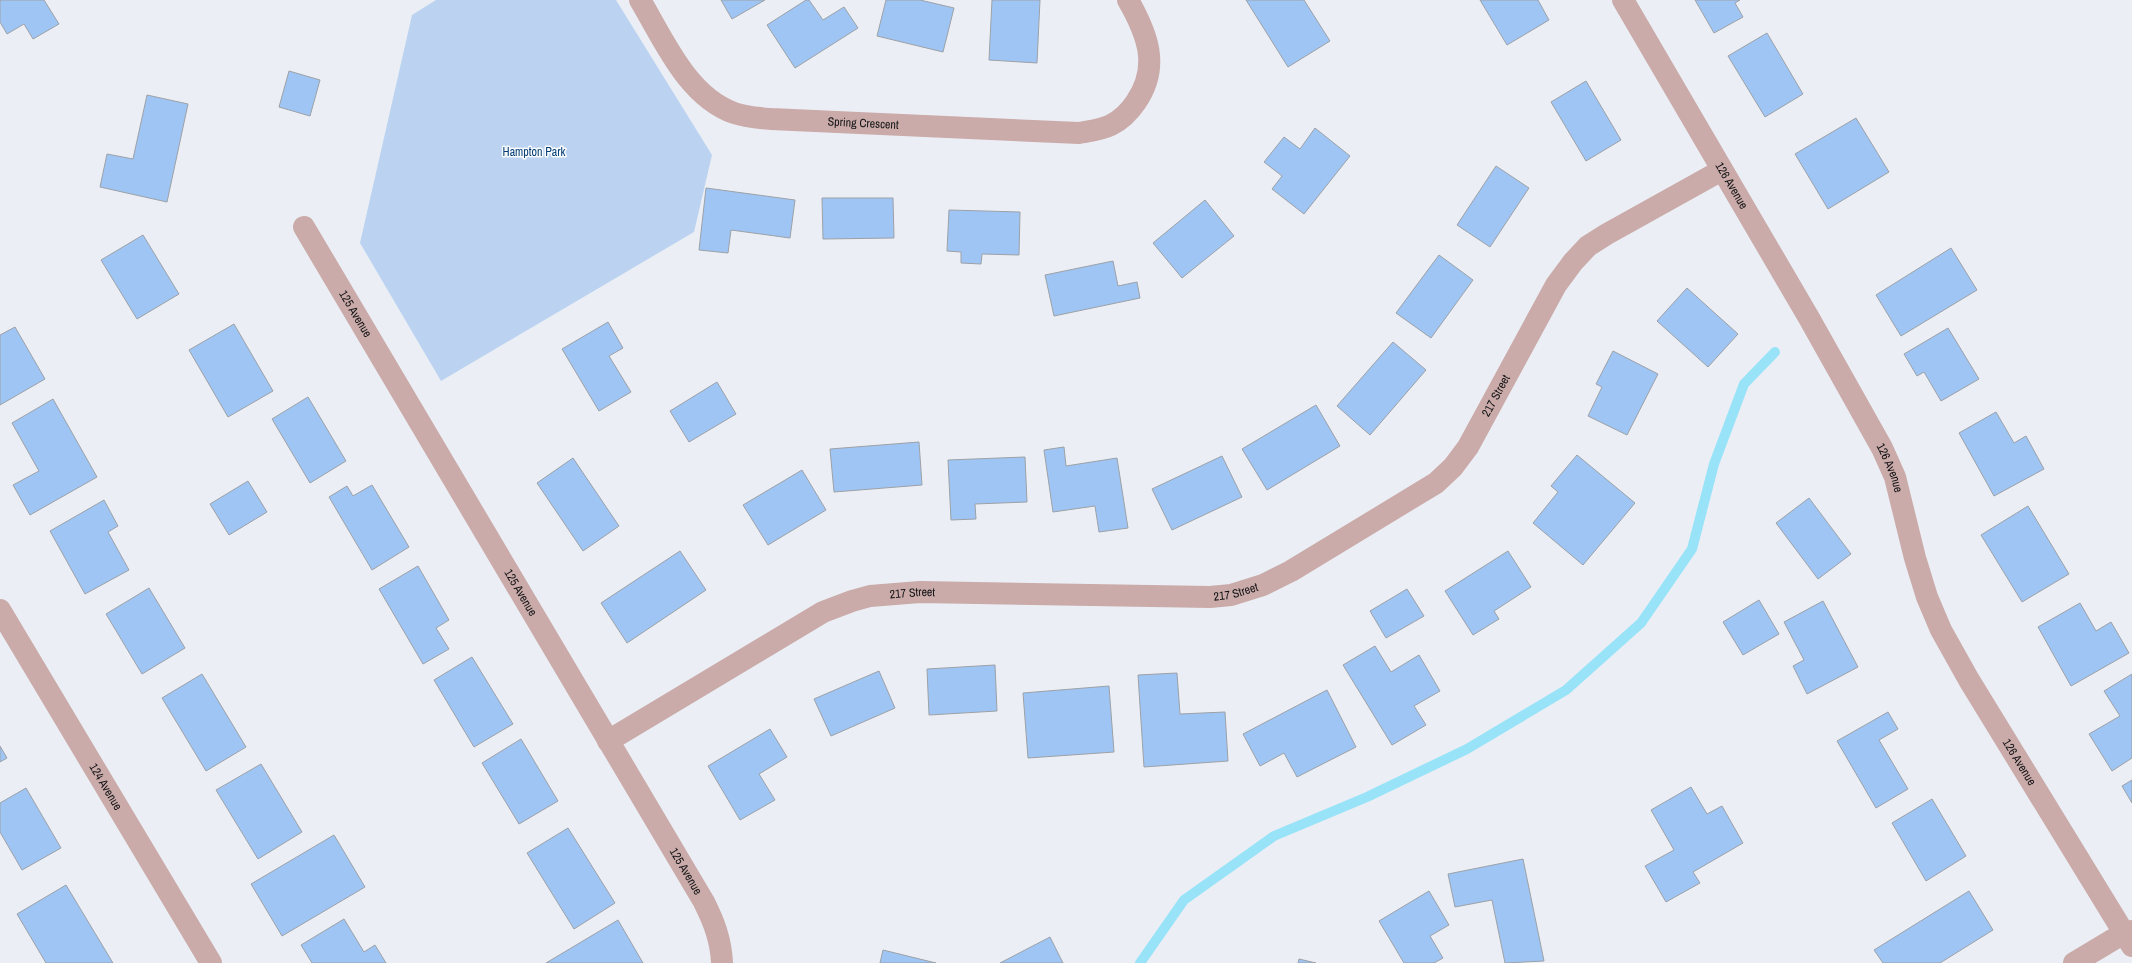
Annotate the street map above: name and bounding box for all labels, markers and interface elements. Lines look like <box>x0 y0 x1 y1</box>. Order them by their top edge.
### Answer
street label: Spring Crescent <box>827 114 899 133</box>
park label: Hampton Park <box>503 144 566 160</box>
street label: 126 Avenue <box>1712 159 1752 212</box>
street label: 125 Avenue <box>335 287 376 340</box>
street label: 217 Street <box>1478 372 1514 419</box>
street label: 126 Avenue <box>1873 440 1907 494</box>
street label: 125 Avenue <box>501 566 541 619</box>
street label: 217 Street <box>1213 579 1260 605</box>
street label: 217 Street <box>889 584 936 602</box>
street label: 126 Avenue <box>1999 736 2040 788</box>
street label: 124 Avenue <box>86 760 126 813</box>
street label: 125 Avenue <box>666 845 706 898</box>

